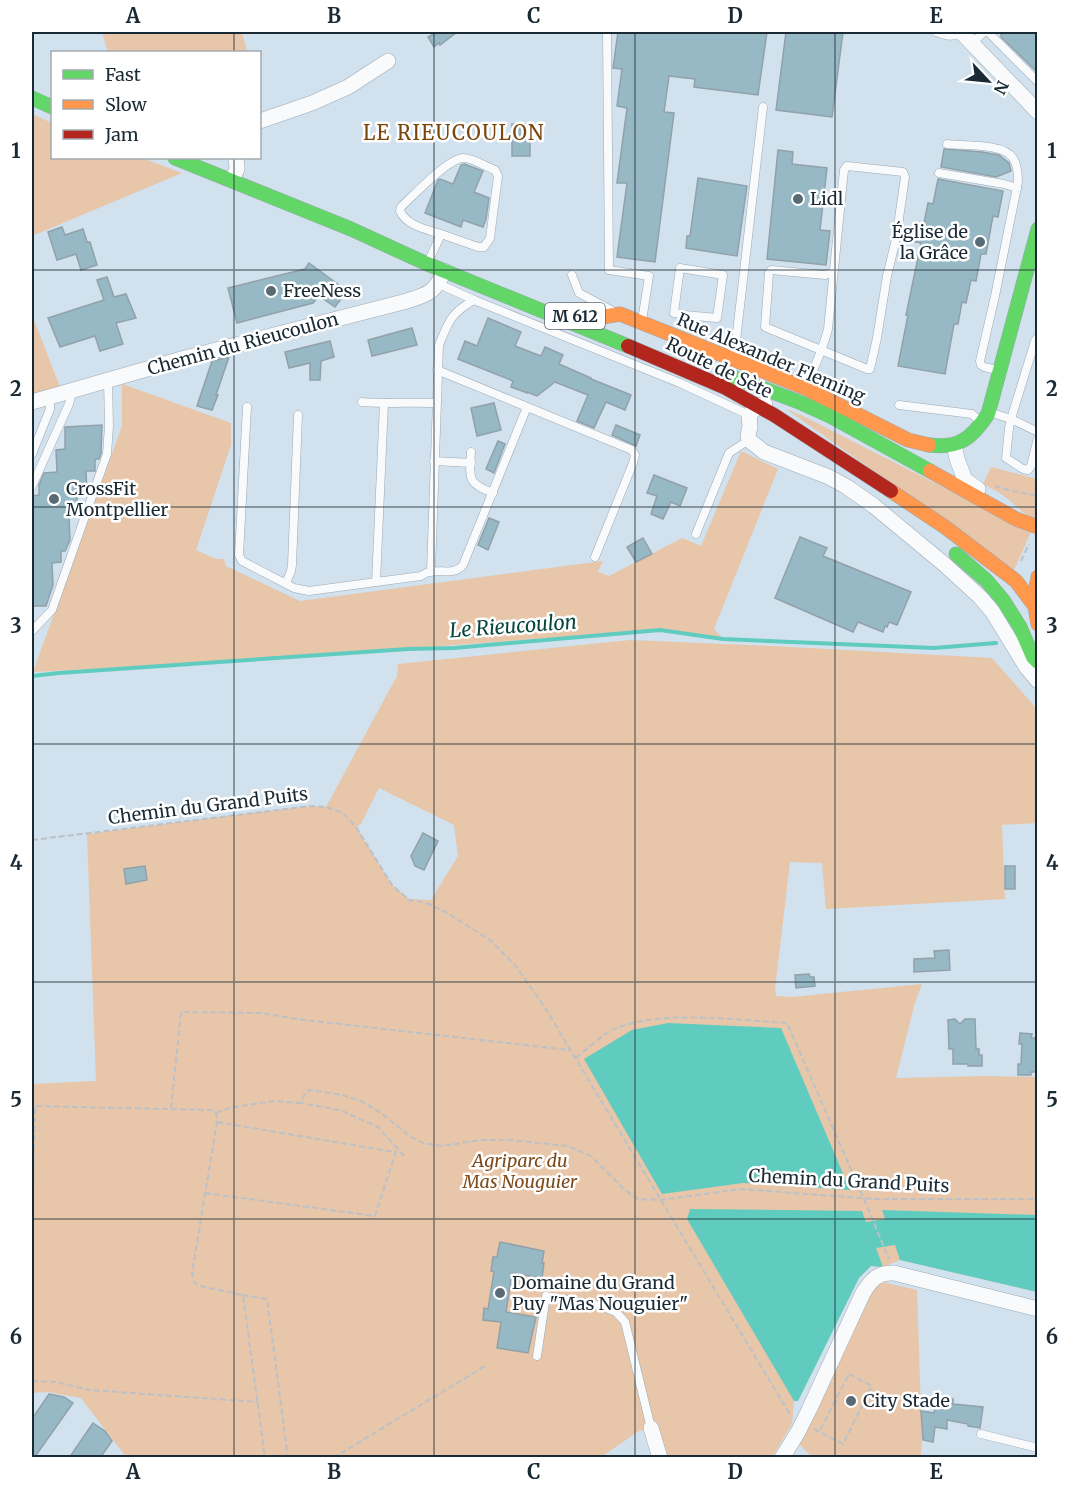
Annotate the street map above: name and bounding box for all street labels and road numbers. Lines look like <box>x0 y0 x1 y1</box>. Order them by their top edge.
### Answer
road number: M 612 <box>545 303 605 329</box>
street label: Chemin du Rieucoulon <box>145 307 341 380</box>
street label: Rue Alexander Fleming <box>674 307 869 408</box>
street label: Route de Sète <box>662 332 776 403</box>
street label: Chemin du Grand Puits <box>107 782 309 829</box>
street label: Chemin du Grand Puits <box>748 1164 950 1197</box>

